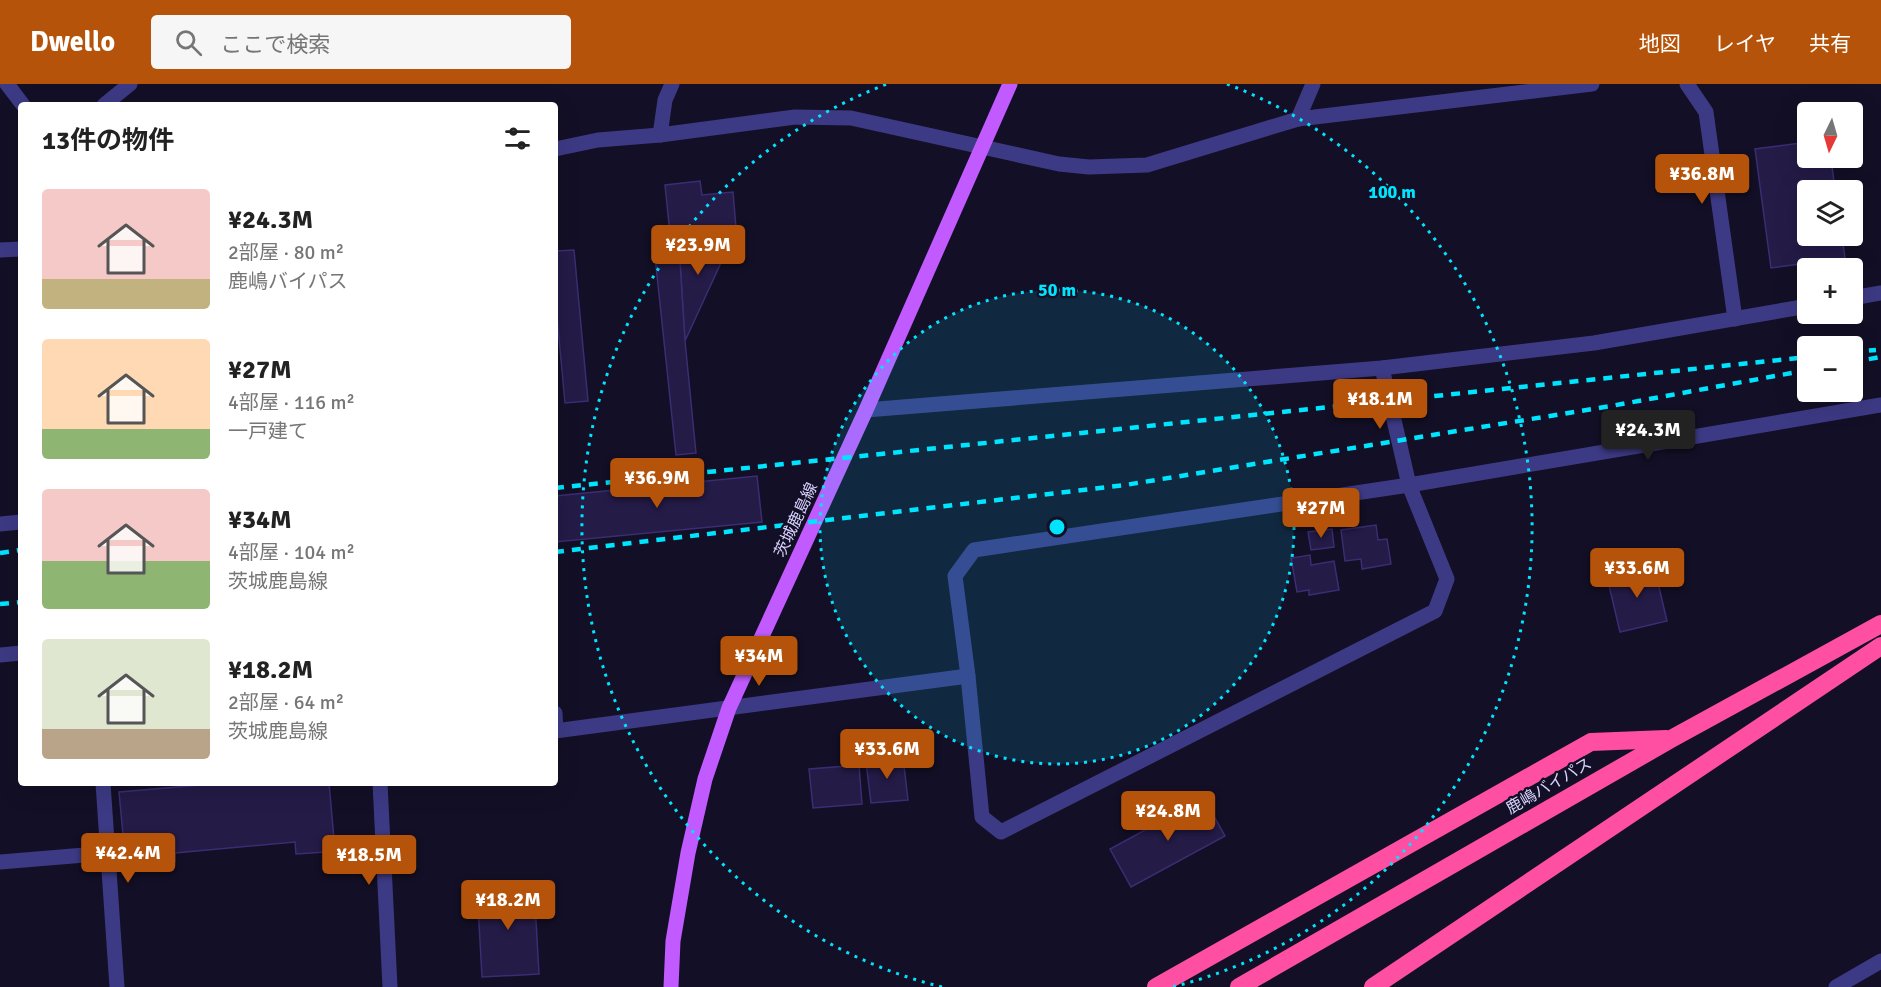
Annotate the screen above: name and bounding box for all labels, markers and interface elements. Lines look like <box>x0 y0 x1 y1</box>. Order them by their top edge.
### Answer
search box <box>151 15 571 69</box>
text: Dwello <box>30 25 115 59</box>
icon: search <box>172 26 205 59</box>
text: ここで検索 <box>220 31 330 58</box>
text: 地図 <box>1639 31 1681 57</box>
text: レイヤ <box>1714 31 1776 57</box>
text: 共有 <box>1809 31 1851 57</box>
north arrow <box>1797 102 1863 168</box>
map controls <box>1797 102 1863 402</box>
icon: filters <box>501 122 534 155</box>
text: 13件の物件 <box>42 125 174 157</box>
pin: ¥36.8M <box>1653 154 1751 205</box>
text: ¥36.8M <box>1669 161 1735 186</box>
button: layers <box>1797 180 1863 246</box>
text: 100 m <box>1368 181 1416 203</box>
text: ¥24.3M <box>228 204 313 236</box>
icon: home <box>90 213 162 285</box>
pin: ¥23.9M <box>649 225 747 276</box>
text: ¥23.9M <box>665 232 731 257</box>
text: 2部屋 · 80 m² <box>228 240 344 265</box>
button: + <box>1797 258 1863 324</box>
text: 鹿嶋バイパス <box>228 269 348 294</box>
text: 50 m <box>1038 279 1076 301</box>
button: − <box>1797 336 1863 402</box>
text: ¥27M <box>228 354 292 386</box>
icon: home <box>90 363 162 435</box>
pin: ¥18.1M <box>1331 379 1429 430</box>
text: ¥18.1M <box>1347 386 1413 411</box>
text: 4部屋 · 116 m² <box>228 390 355 415</box>
pin: ¥24.3M <box>1599 410 1697 461</box>
text: ¥24.3M <box>1615 417 1681 442</box>
text: 一戸建て <box>228 419 308 444</box>
pin: ¥36.9M <box>608 458 706 509</box>
text: ¥36.9M <box>624 465 690 490</box>
street label: 茨城鹿島線 <box>770 480 822 560</box>
pin: ¥27M <box>1285 488 1357 539</box>
text: ¥27M <box>1296 495 1346 520</box>
text: ¥34M <box>228 504 292 536</box>
icon: home <box>90 513 162 585</box>
centre of rings <box>1047 517 1067 537</box>
text: 4部屋 · 104 m² <box>228 540 355 565</box>
pin: ¥33.6M <box>1588 548 1686 599</box>
text: ¥33.6M <box>1604 555 1670 580</box>
text: 茨城鹿島線 <box>228 569 328 594</box>
pin: ¥34M <box>723 636 795 687</box>
text: ¥34M <box>734 643 784 668</box>
text: ¥18.2M <box>228 654 313 686</box>
icon: home <box>90 663 162 735</box>
text: 2部屋 · 64 m² <box>228 690 344 715</box>
text: 茨城鹿島線 <box>228 719 328 744</box>
pin: ¥33.6M <box>838 729 936 780</box>
text: ¥33.6M <box>854 736 920 761</box>
street label: 鹿嶋バイパス <box>1503 753 1595 819</box>
pin: ¥24.8M <box>1119 791 1217 842</box>
text: ¥24.8M <box>1135 798 1201 823</box>
pin: ¥42.4M <box>79 833 177 884</box>
pin: ¥18.5M <box>320 835 418 886</box>
text: ¥42.4M <box>95 840 161 865</box>
text: ¥18.5M <box>336 842 402 867</box>
pin: ¥18.2M <box>459 880 557 931</box>
text: ¥18.2M <box>475 887 541 912</box>

